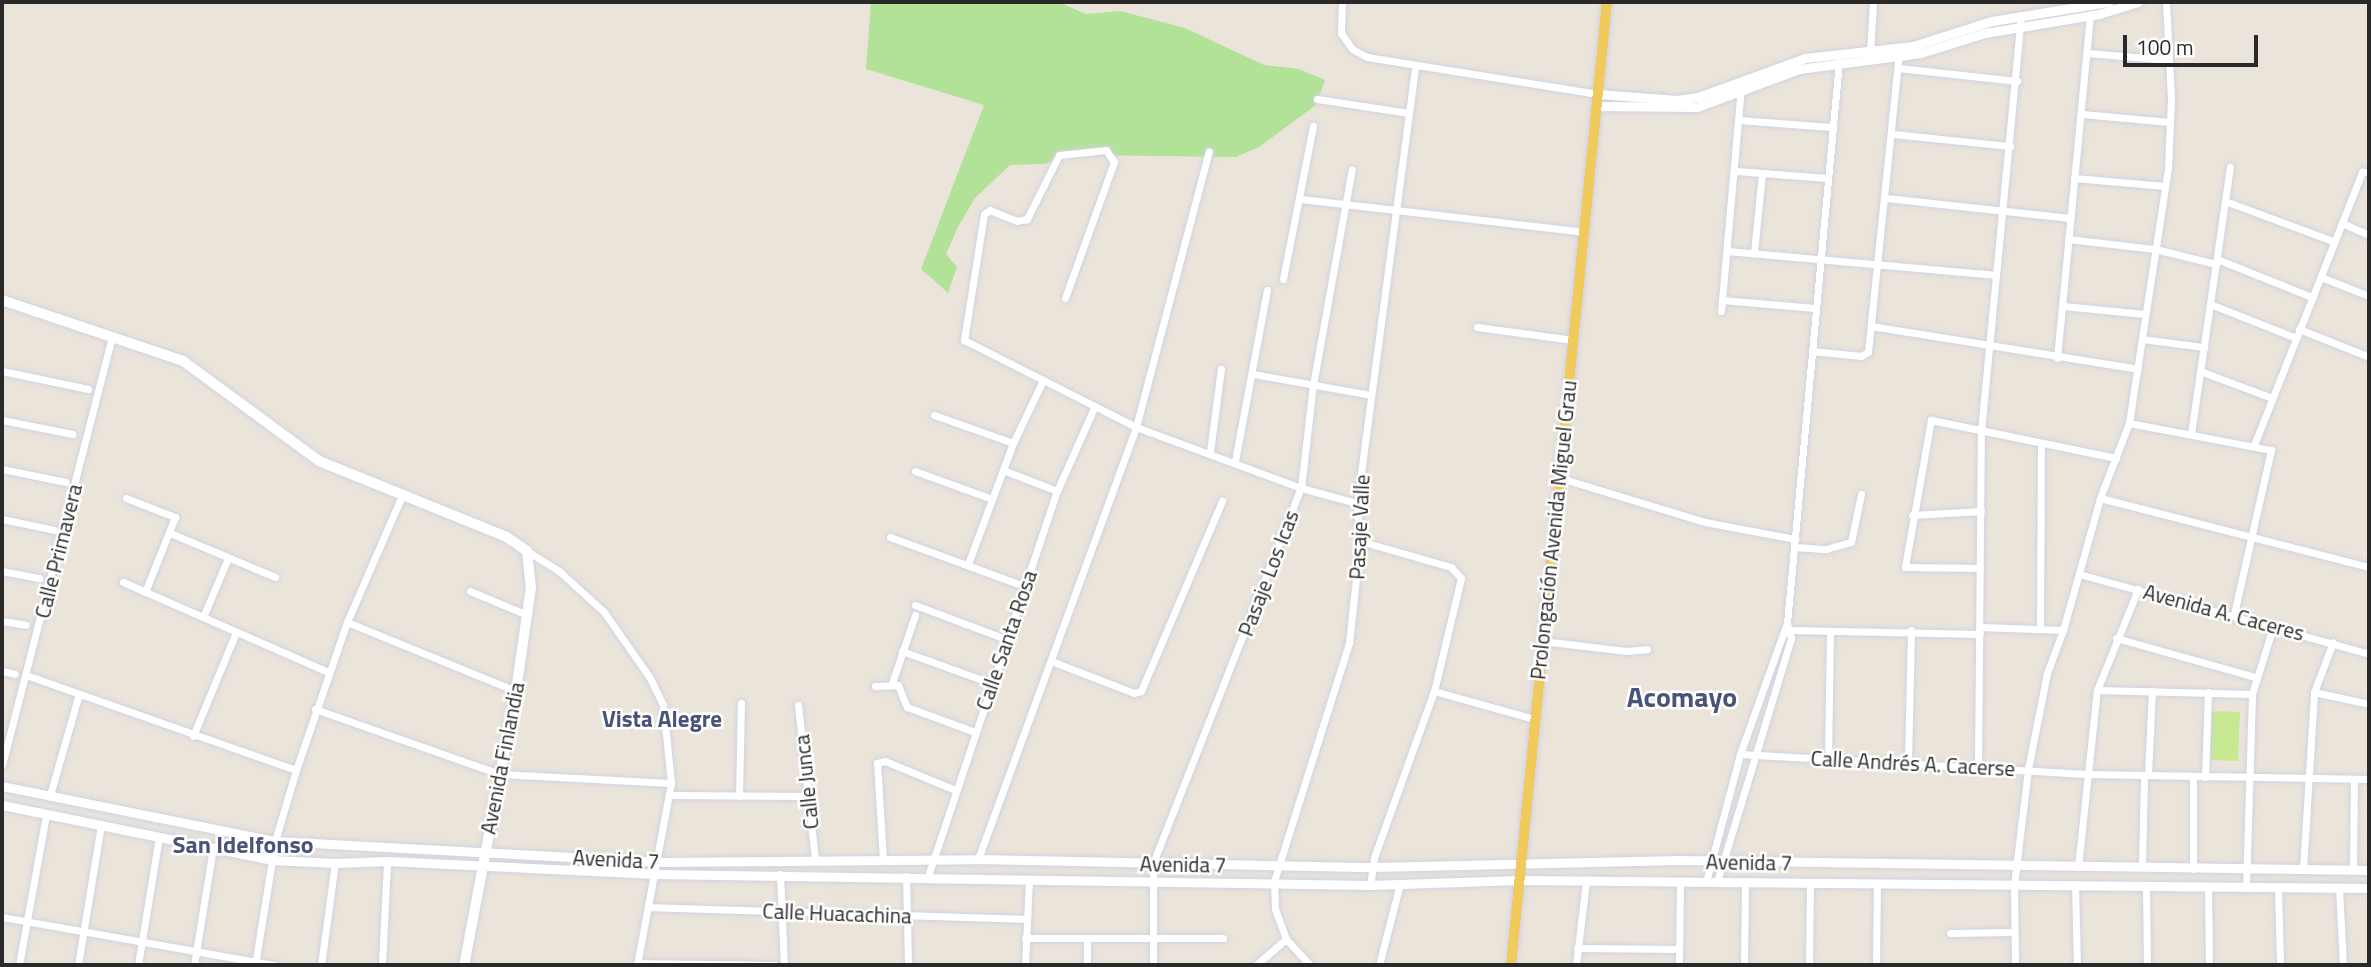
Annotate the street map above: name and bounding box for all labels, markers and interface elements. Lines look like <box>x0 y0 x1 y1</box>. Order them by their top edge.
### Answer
scale bar <box>2126 21 2261 65</box>
text: 100 m <box>2136 31 2193 63</box>
street label: Prolongación Avenida Miguel Grau <box>1525 379 1581 681</box>
street label: Pasaje Valle <box>1344 474 1374 580</box>
street label: Calle Primavera <box>29 481 87 621</box>
street label: Pasaje Los Icas <box>1232 506 1304 640</box>
street label: Calle Santa Rosa <box>970 567 1042 713</box>
street label: Avenida A. Caceres <box>2141 578 2307 646</box>
street label: Avenida Finlandia <box>475 680 529 836</box>
district label: Acomayo <box>1627 680 1737 714</box>
district label: Vista Alegre <box>602 705 722 733</box>
street label: Calle Junca <box>789 733 823 831</box>
street label: Calle Andrés A. Cacerse <box>1810 745 2016 781</box>
district label: San Idelfonso <box>172 831 314 859</box>
street label: Avenida 7 <box>572 844 660 874</box>
street label: Avenida 7 <box>1706 849 1792 875</box>
street label: Avenida 7 <box>1140 851 1226 877</box>
street label: Calle Huacachina <box>762 898 912 928</box>

